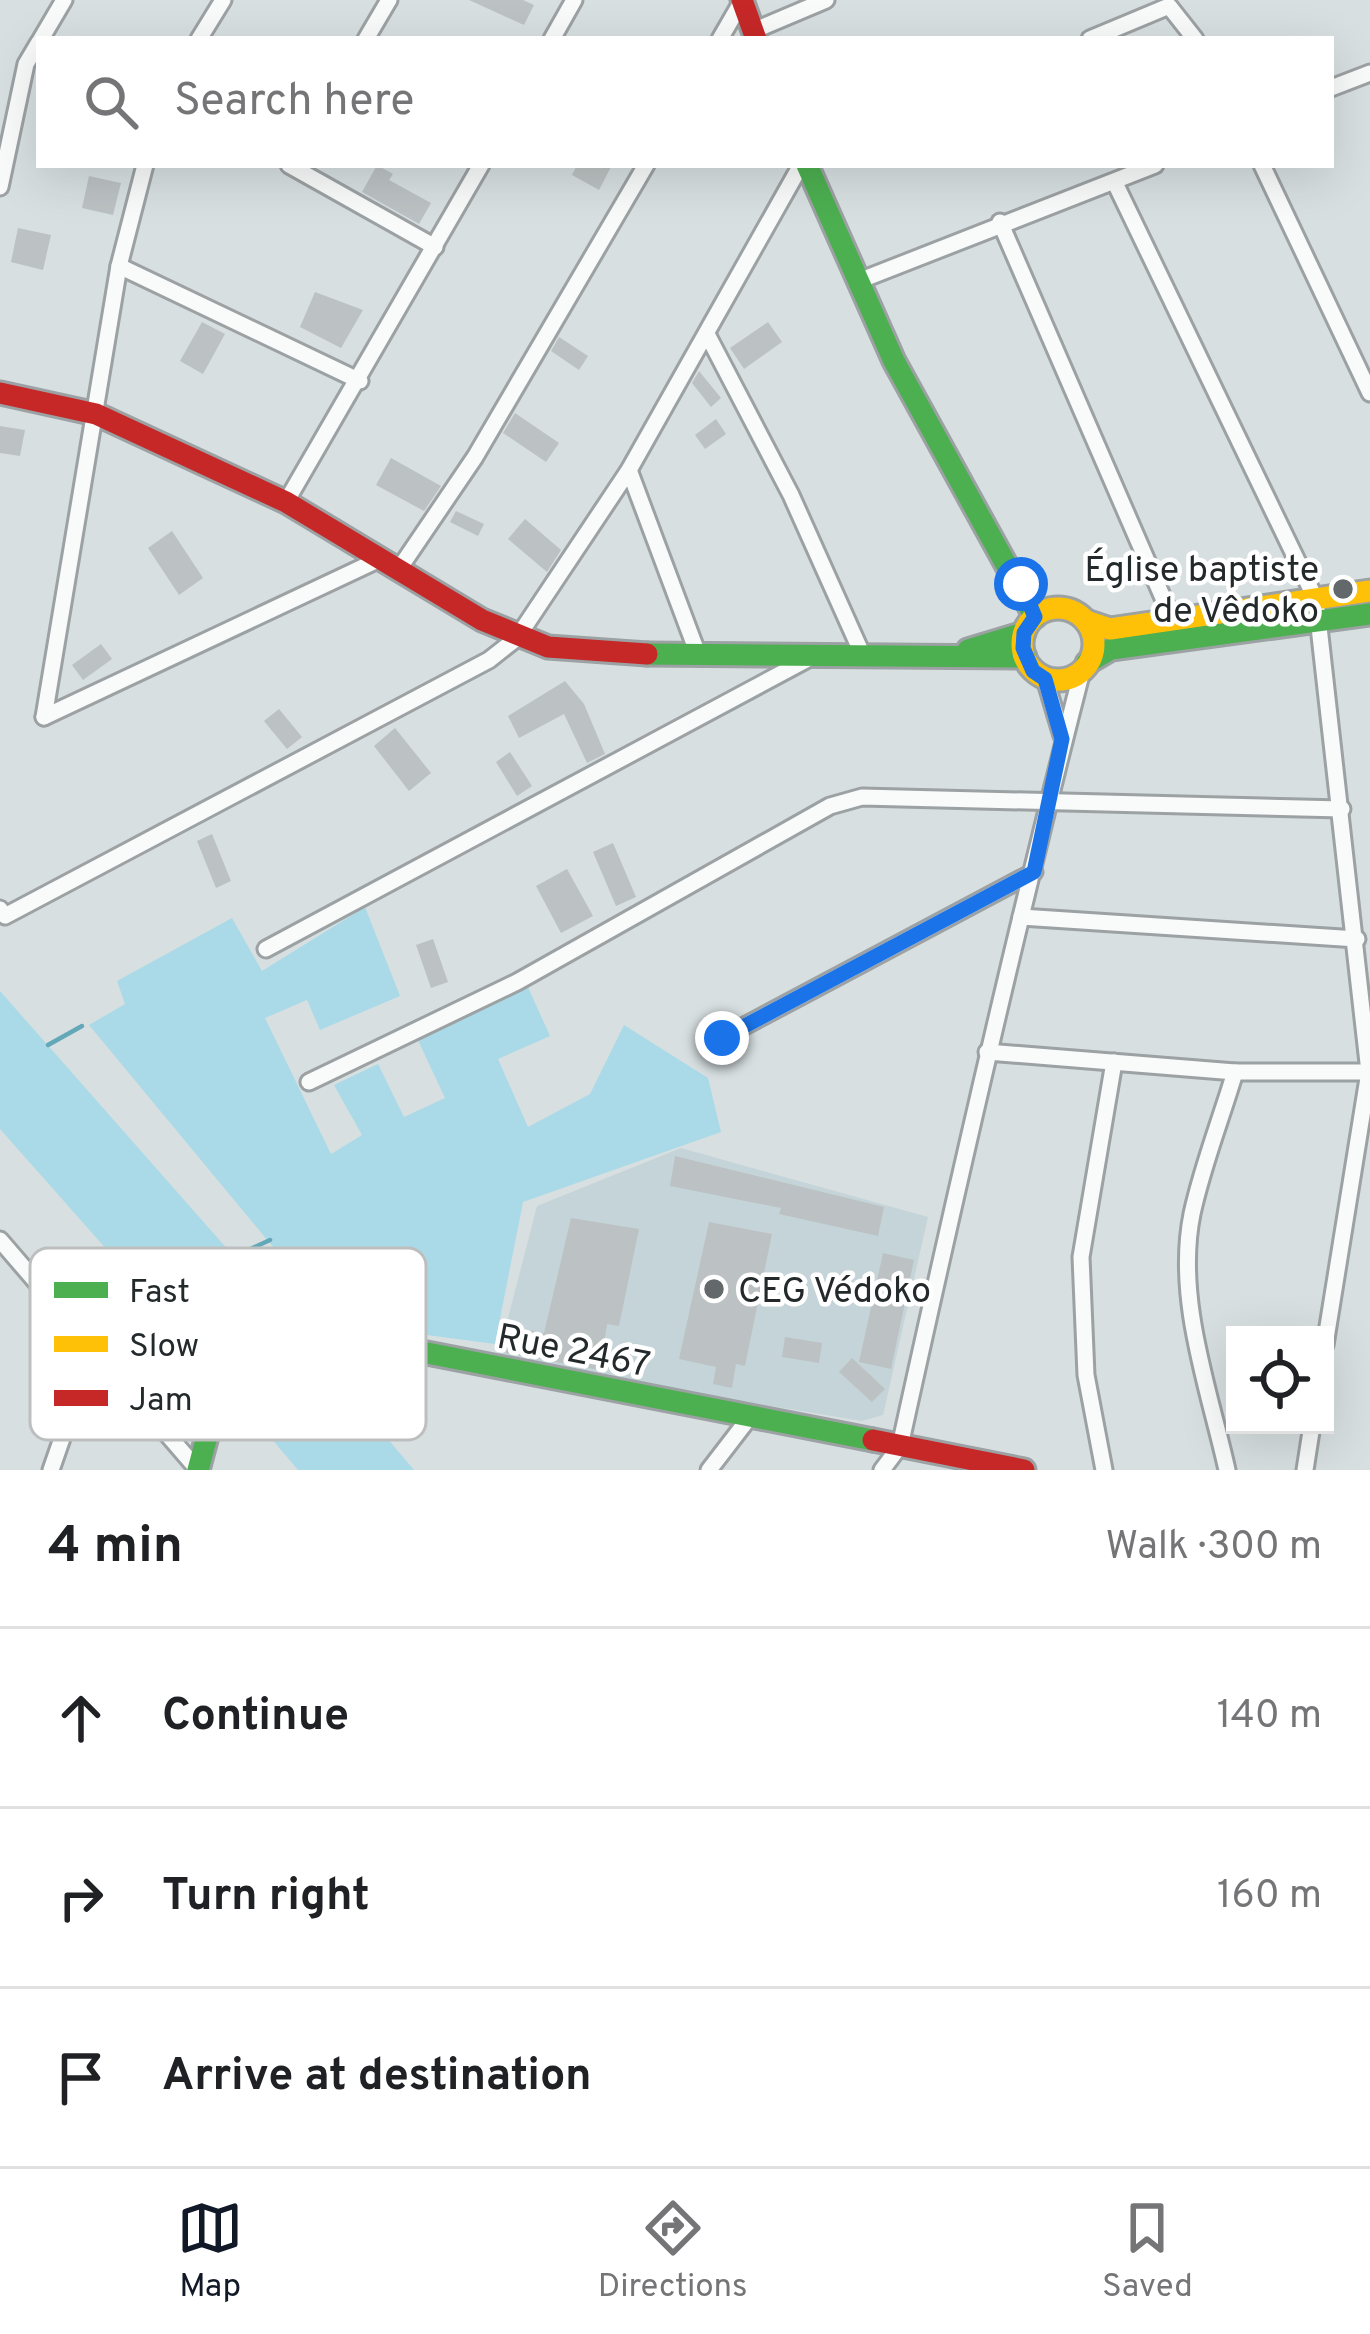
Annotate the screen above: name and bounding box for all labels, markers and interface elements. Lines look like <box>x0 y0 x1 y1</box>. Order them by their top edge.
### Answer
search box <box>36 36 1334 168</box>
icon: search <box>78 69 144 135</box>
text: Search here <box>174 74 414 131</box>
place label: Église baptiste de Vêdoko <box>1084 547 1319 636</box>
route start <box>994 557 1048 611</box>
marker: Église baptiste de Vêdoko <box>1330 576 1356 602</box>
route end <box>695 1011 749 1065</box>
legend <box>30 1248 426 1440</box>
place label: CEG Védoko <box>738 1270 931 1316</box>
text: Fast <box>129 1273 190 1315</box>
marker: CEG Védoko <box>701 1276 727 1302</box>
street label: Rue 2467 <box>493 1316 654 1390</box>
map controls <box>1226 1326 1334 1434</box>
button: locate <box>1226 1326 1334 1434</box>
text: Slow <box>129 1327 199 1369</box>
text: Jam <box>129 1381 193 1423</box>
text: 4 min <box>48 1516 183 1581</box>
text: Walk · 300 m <box>1105 1524 1322 1573</box>
icon: ahead <box>48 1685 114 1751</box>
text: Continue <box>162 1689 349 1746</box>
text: 140 m <box>1217 1693 1322 1742</box>
icon: right <box>48 1865 114 1931</box>
text: Turn right <box>162 1869 370 1926</box>
text: 160 m <box>1217 1873 1322 1922</box>
icon: arrive <box>48 2045 114 2111</box>
text: Arrive at destination <box>162 2049 592 2106</box>
tab: Map <box>177 2195 243 2309</box>
tab: Directions <box>598 2195 748 2309</box>
tab: Saved <box>1102 2195 1193 2309</box>

